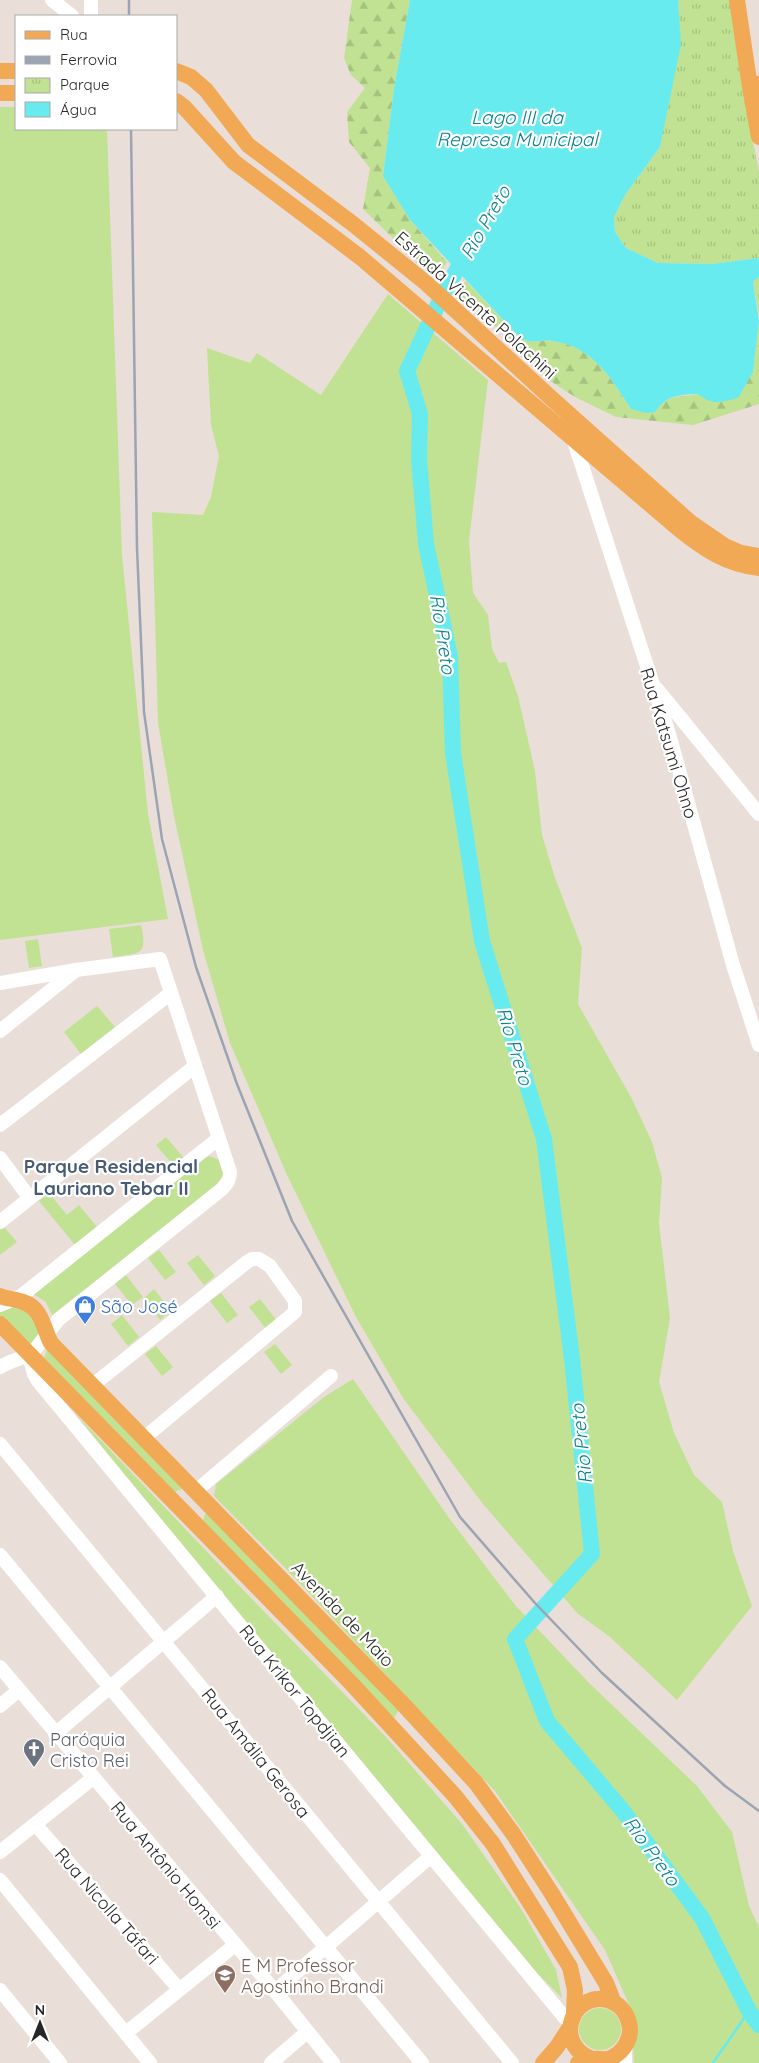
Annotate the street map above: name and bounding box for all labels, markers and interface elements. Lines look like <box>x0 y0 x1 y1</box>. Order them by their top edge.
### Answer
legend <box>15 15 178 130</box>
text: Rua <box>60 25 88 44</box>
text: Ferrovia <box>60 50 117 69</box>
text: Parque <box>60 75 110 94</box>
text: Água <box>60 100 97 119</box>
water label: Lago III da Represa Municipal <box>436 105 600 151</box>
water label: Rio Preto <box>455 180 516 263</box>
street label: Estrada Vicente Polachini <box>390 226 562 384</box>
water label: Rio Preto <box>425 592 461 677</box>
street label: Rua Katsumi Ohno <box>635 665 703 821</box>
water label: Rio Preto <box>492 1004 539 1089</box>
district label: Parque Residencial Lauriano Tebar II <box>24 1154 198 1200</box>
shop icon: São José <box>73 1294 97 1325</box>
place label: São José <box>101 1295 178 1318</box>
water label: Rio Preto <box>565 1401 597 1485</box>
street label: Avenida de Maio <box>287 1556 399 1672</box>
street label: Rua Krikor Topdjian <box>234 1620 356 1762</box>
street label: Rua Amália Gerosa <box>197 1683 315 1823</box>
place label: Paróquia Cristo Rei <box>50 1728 129 1772</box>
church icon: Paróquia Cristo Rei <box>22 1737 46 1768</box>
street label: Rua Antônio Homsi <box>106 1796 226 1934</box>
water label: Rio Preto <box>619 1811 686 1892</box>
street label: Rua Nicolla Táfari <box>50 1843 164 1969</box>
place label: E M Professor Agostinho Brandi <box>241 1954 384 1998</box>
school or university icon: E M Professor Agostinho Brandi <box>213 1963 237 1994</box>
north arrow <box>15 1998 65 2048</box>
text: N <box>35 2001 45 2019</box>

